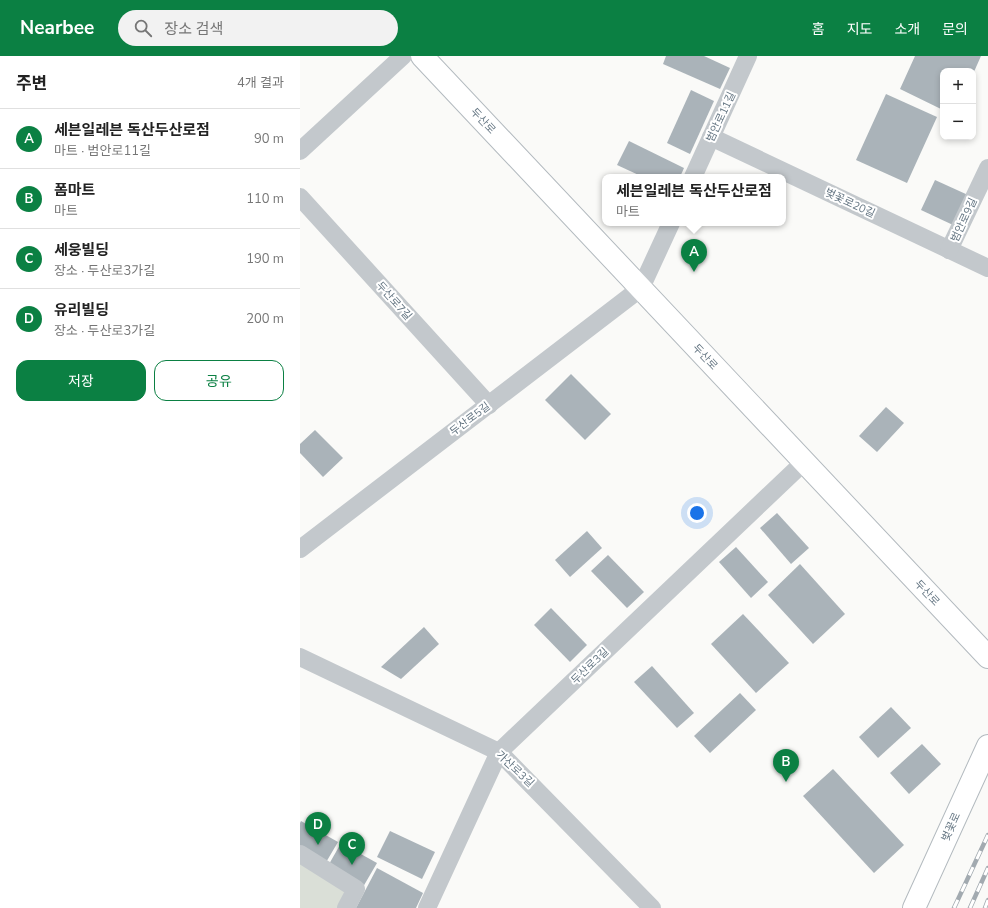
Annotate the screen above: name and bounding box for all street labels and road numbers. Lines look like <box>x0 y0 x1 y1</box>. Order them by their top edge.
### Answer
street label: 범안로11길 <box>703 90 739 144</box>
street label: 두산로 <box>467 105 499 137</box>
street label: 벚꽃로20길 <box>823 185 877 221</box>
street label: 범안로9길 <box>947 195 981 245</box>
street label: 두산로7길 <box>373 278 415 324</box>
street label: 두산로 <box>689 341 721 373</box>
street label: 두산로5길 <box>447 399 493 439</box>
street label: 두산로 <box>911 577 943 609</box>
street label: 두산로3길 <box>568 644 612 688</box>
street label: 가산로3길 <box>493 747 537 791</box>
street label: 벚꽃로 <box>938 810 964 844</box>

